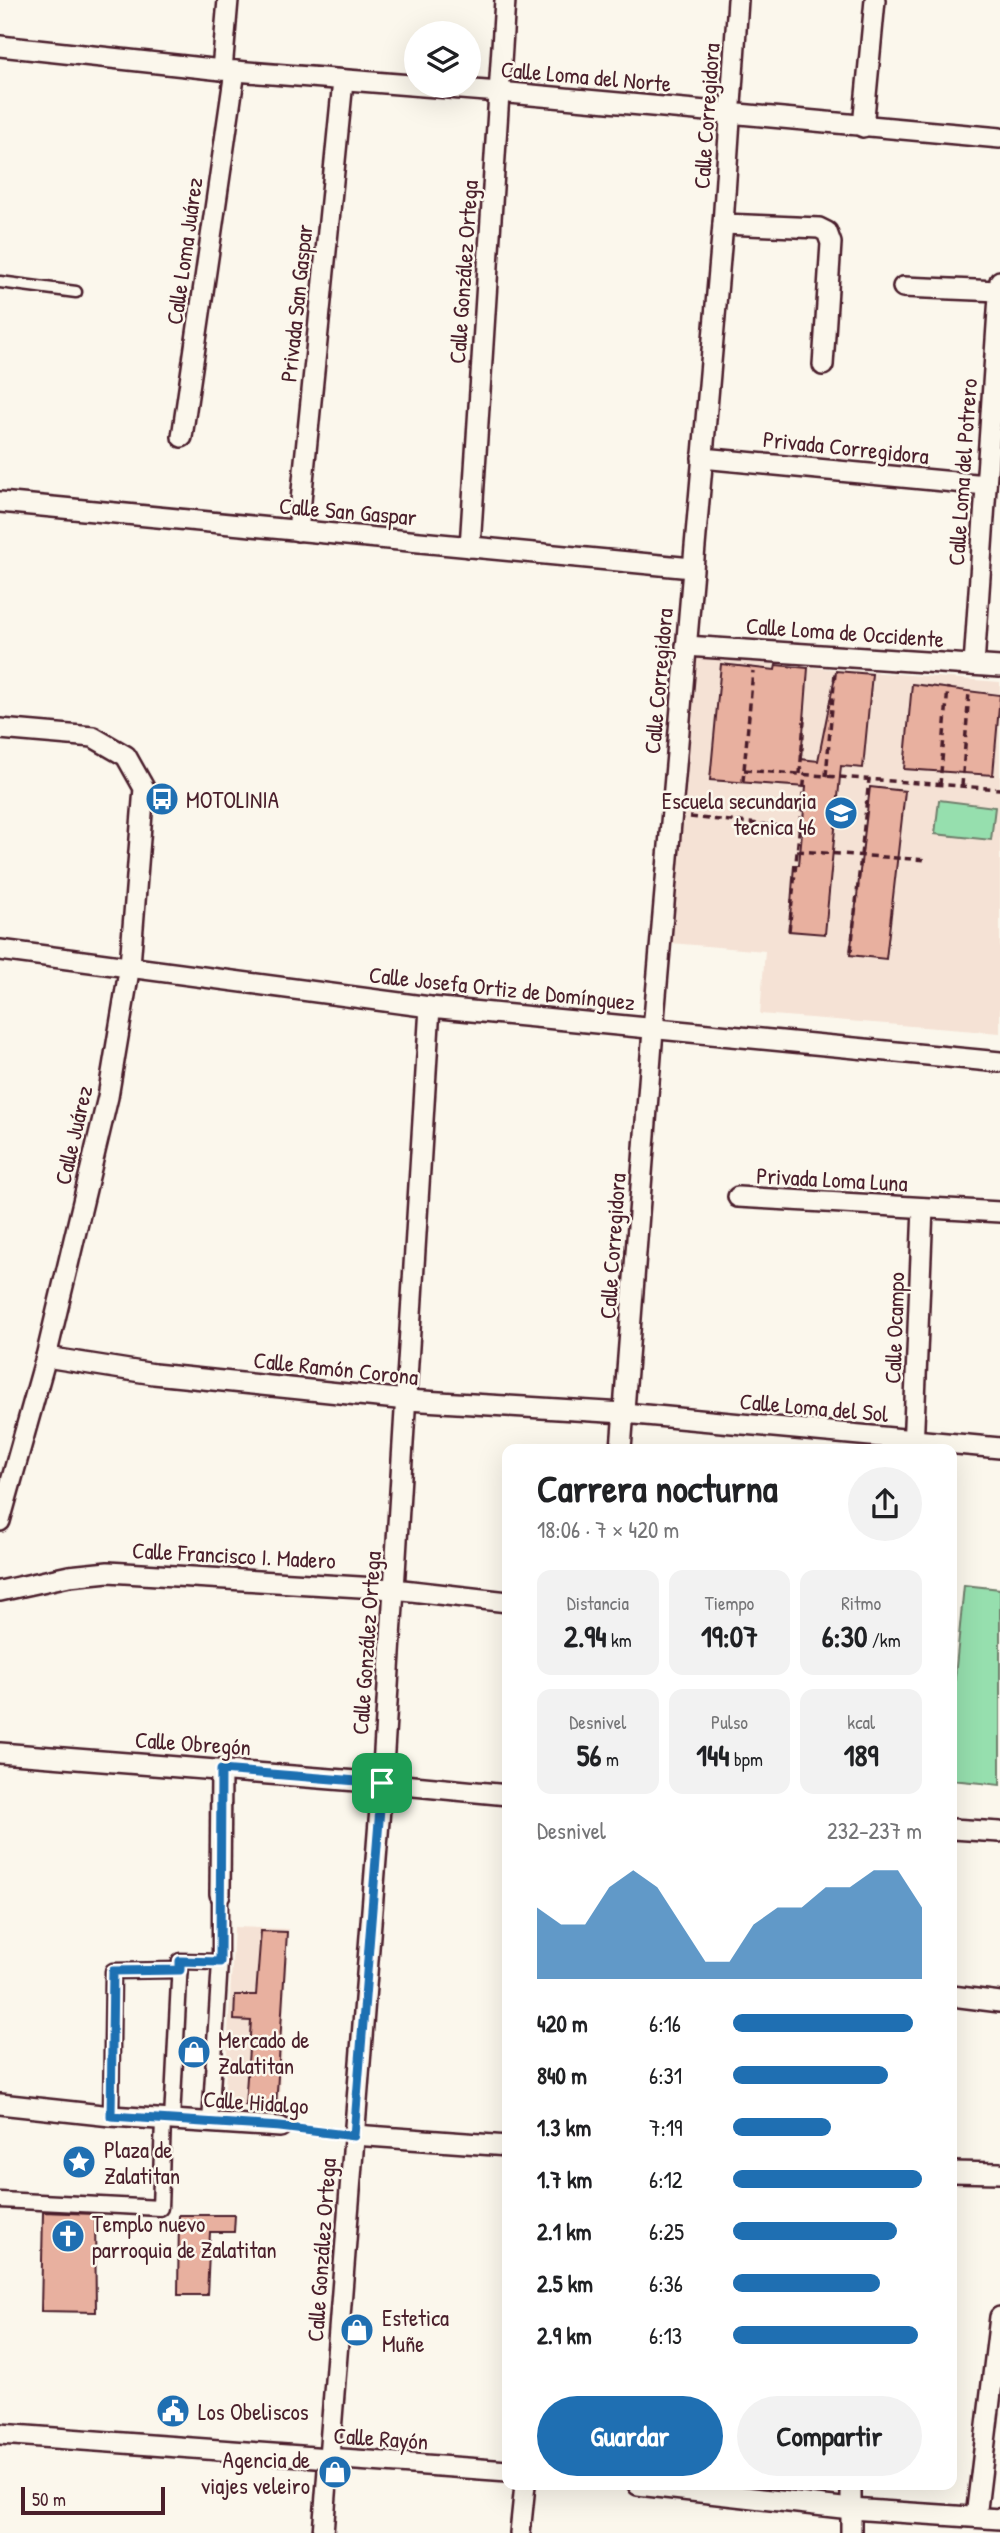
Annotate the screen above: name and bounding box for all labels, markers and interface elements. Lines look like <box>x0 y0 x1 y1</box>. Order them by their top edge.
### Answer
map controls <box>404 21 481 98</box>
button: layers <box>404 21 481 98</box>
street label: Calle Corregidora <box>685 42 727 190</box>
street label: Calle Loma del Norte <box>500 53 672 99</box>
street label: Calle Loma Juárez <box>158 175 210 327</box>
street label: Calle González Ortega <box>441 179 485 365</box>
street label: Privada San Gaspar <box>272 222 320 383</box>
street label: Calle Loma del Potrero <box>940 377 984 567</box>
street label: Privada Corregidora <box>761 423 931 471</box>
street label: Calle San Gaspar <box>278 490 418 532</box>
street label: Calle Corregidora <box>636 607 680 755</box>
street label: Calle Loma de Occidente <box>745 610 945 654</box>
bus stop icon: MOTOLINIA <box>143 780 181 818</box>
place label: MOTOLINIA <box>186 784 279 815</box>
place label: Escuela secundaria tecnica 46 <box>662 785 816 842</box>
school or university icon: Escuela secundaria tecnica 46 <box>822 794 860 832</box>
street label: Calle Josefa Ortiz de Domínguez <box>367 959 637 1017</box>
street label: Calle Juárez <box>47 1082 99 1187</box>
street label: Privada Loma Luna <box>756 1160 908 1198</box>
street label: Calle Corregidora <box>591 1172 633 1320</box>
street label: Calle Ocampo <box>877 1272 911 1384</box>
street label: Calle Ramón Corona <box>252 1344 420 1392</box>
street label: Calle Loma del Sol <box>738 1385 891 1429</box>
text: Carrera nocturna <box>537 1462 778 1514</box>
button: share <box>848 1467 922 1541</box>
text: 18:06 · 7 × 420 m <box>537 1514 679 1545</box>
street label: Calle Francisco I. Madero <box>131 1534 337 1576</box>
street label: Calle González Ortega <box>344 1550 388 1736</box>
text: Distancia <box>567 1590 629 1616</box>
text: Tiempo <box>705 1590 754 1616</box>
text: Ritmo <box>841 1590 881 1616</box>
text: 2.94 <box>564 1616 607 1656</box>
text: 19:07 <box>701 1616 758 1656</box>
text: 6:30 <box>822 1616 867 1656</box>
text: km <box>607 1627 632 1653</box>
text: /km <box>867 1627 901 1653</box>
text: Desnivel <box>569 1709 626 1735</box>
text: Pulso <box>711 1709 748 1735</box>
text: kcal <box>847 1709 875 1735</box>
street label: Calle Obregón <box>134 1723 252 1763</box>
text: 56 <box>577 1735 602 1775</box>
text: 144 <box>696 1735 730 1775</box>
text: 189 <box>844 1735 879 1775</box>
text: m <box>602 1746 619 1772</box>
text: bpm <box>730 1746 763 1772</box>
pin <box>352 1753 412 1813</box>
icon: arrive <box>363 1764 401 1802</box>
text: Desnivel <box>537 1815 606 1846</box>
text: 232–237 m <box>827 1815 922 1846</box>
text: 420 m <box>537 2008 588 2039</box>
text: 6:16 <box>649 2008 681 2039</box>
place label: Mercado de Zalatitan <box>218 2024 309 2081</box>
shop icon: Mercado de Zalatitan <box>175 2033 213 2071</box>
text: 840 m <box>537 2060 587 2091</box>
text: 6:31 <box>649 2060 682 2091</box>
street label: Calle Hidalgo <box>202 2083 310 2121</box>
text: 1.3 km <box>537 2112 591 2143</box>
text: 7:19 <box>649 2112 683 2143</box>
place label: Plaza de Zalatitan <box>104 2134 180 2191</box>
place icon: Plaza de Zalatitan <box>60 2143 98 2181</box>
street label: Calle González Ortega <box>299 2157 343 2343</box>
text: 1.7 km <box>537 2164 592 2195</box>
text: 6:12 <box>649 2164 683 2195</box>
place label: Templo nuevo parroquia de Zalatitan <box>92 2208 277 2265</box>
text: 2.1 km <box>537 2216 592 2247</box>
text: 6:25 <box>649 2216 684 2247</box>
church icon: Templo nuevo parroquia de Zalatitan <box>49 2217 87 2255</box>
text: 2.5 km <box>537 2268 593 2299</box>
text: 6:36 <box>649 2268 683 2299</box>
place label: Estetica Muñe <box>382 2302 449 2359</box>
shop icon: Estetica Muñe <box>338 2311 376 2349</box>
text: 2.9 km <box>537 2320 592 2351</box>
text: 6:13 <box>649 2320 682 2351</box>
public building icon: Los Obeliscos <box>154 2392 192 2430</box>
place label: Los Obeliscos <box>198 2396 309 2427</box>
button: Guardar <box>537 2396 723 2476</box>
button: Compartir <box>737 2396 922 2476</box>
street label: Calle Rayón <box>333 2419 429 2457</box>
place label: Agencia de viajes veleiro <box>201 2444 310 2501</box>
shop icon: Agencia de viajes veleiro <box>316 2453 354 2491</box>
scale bar <box>21 2484 164 2516</box>
text: 50 m <box>32 2486 66 2512</box>

